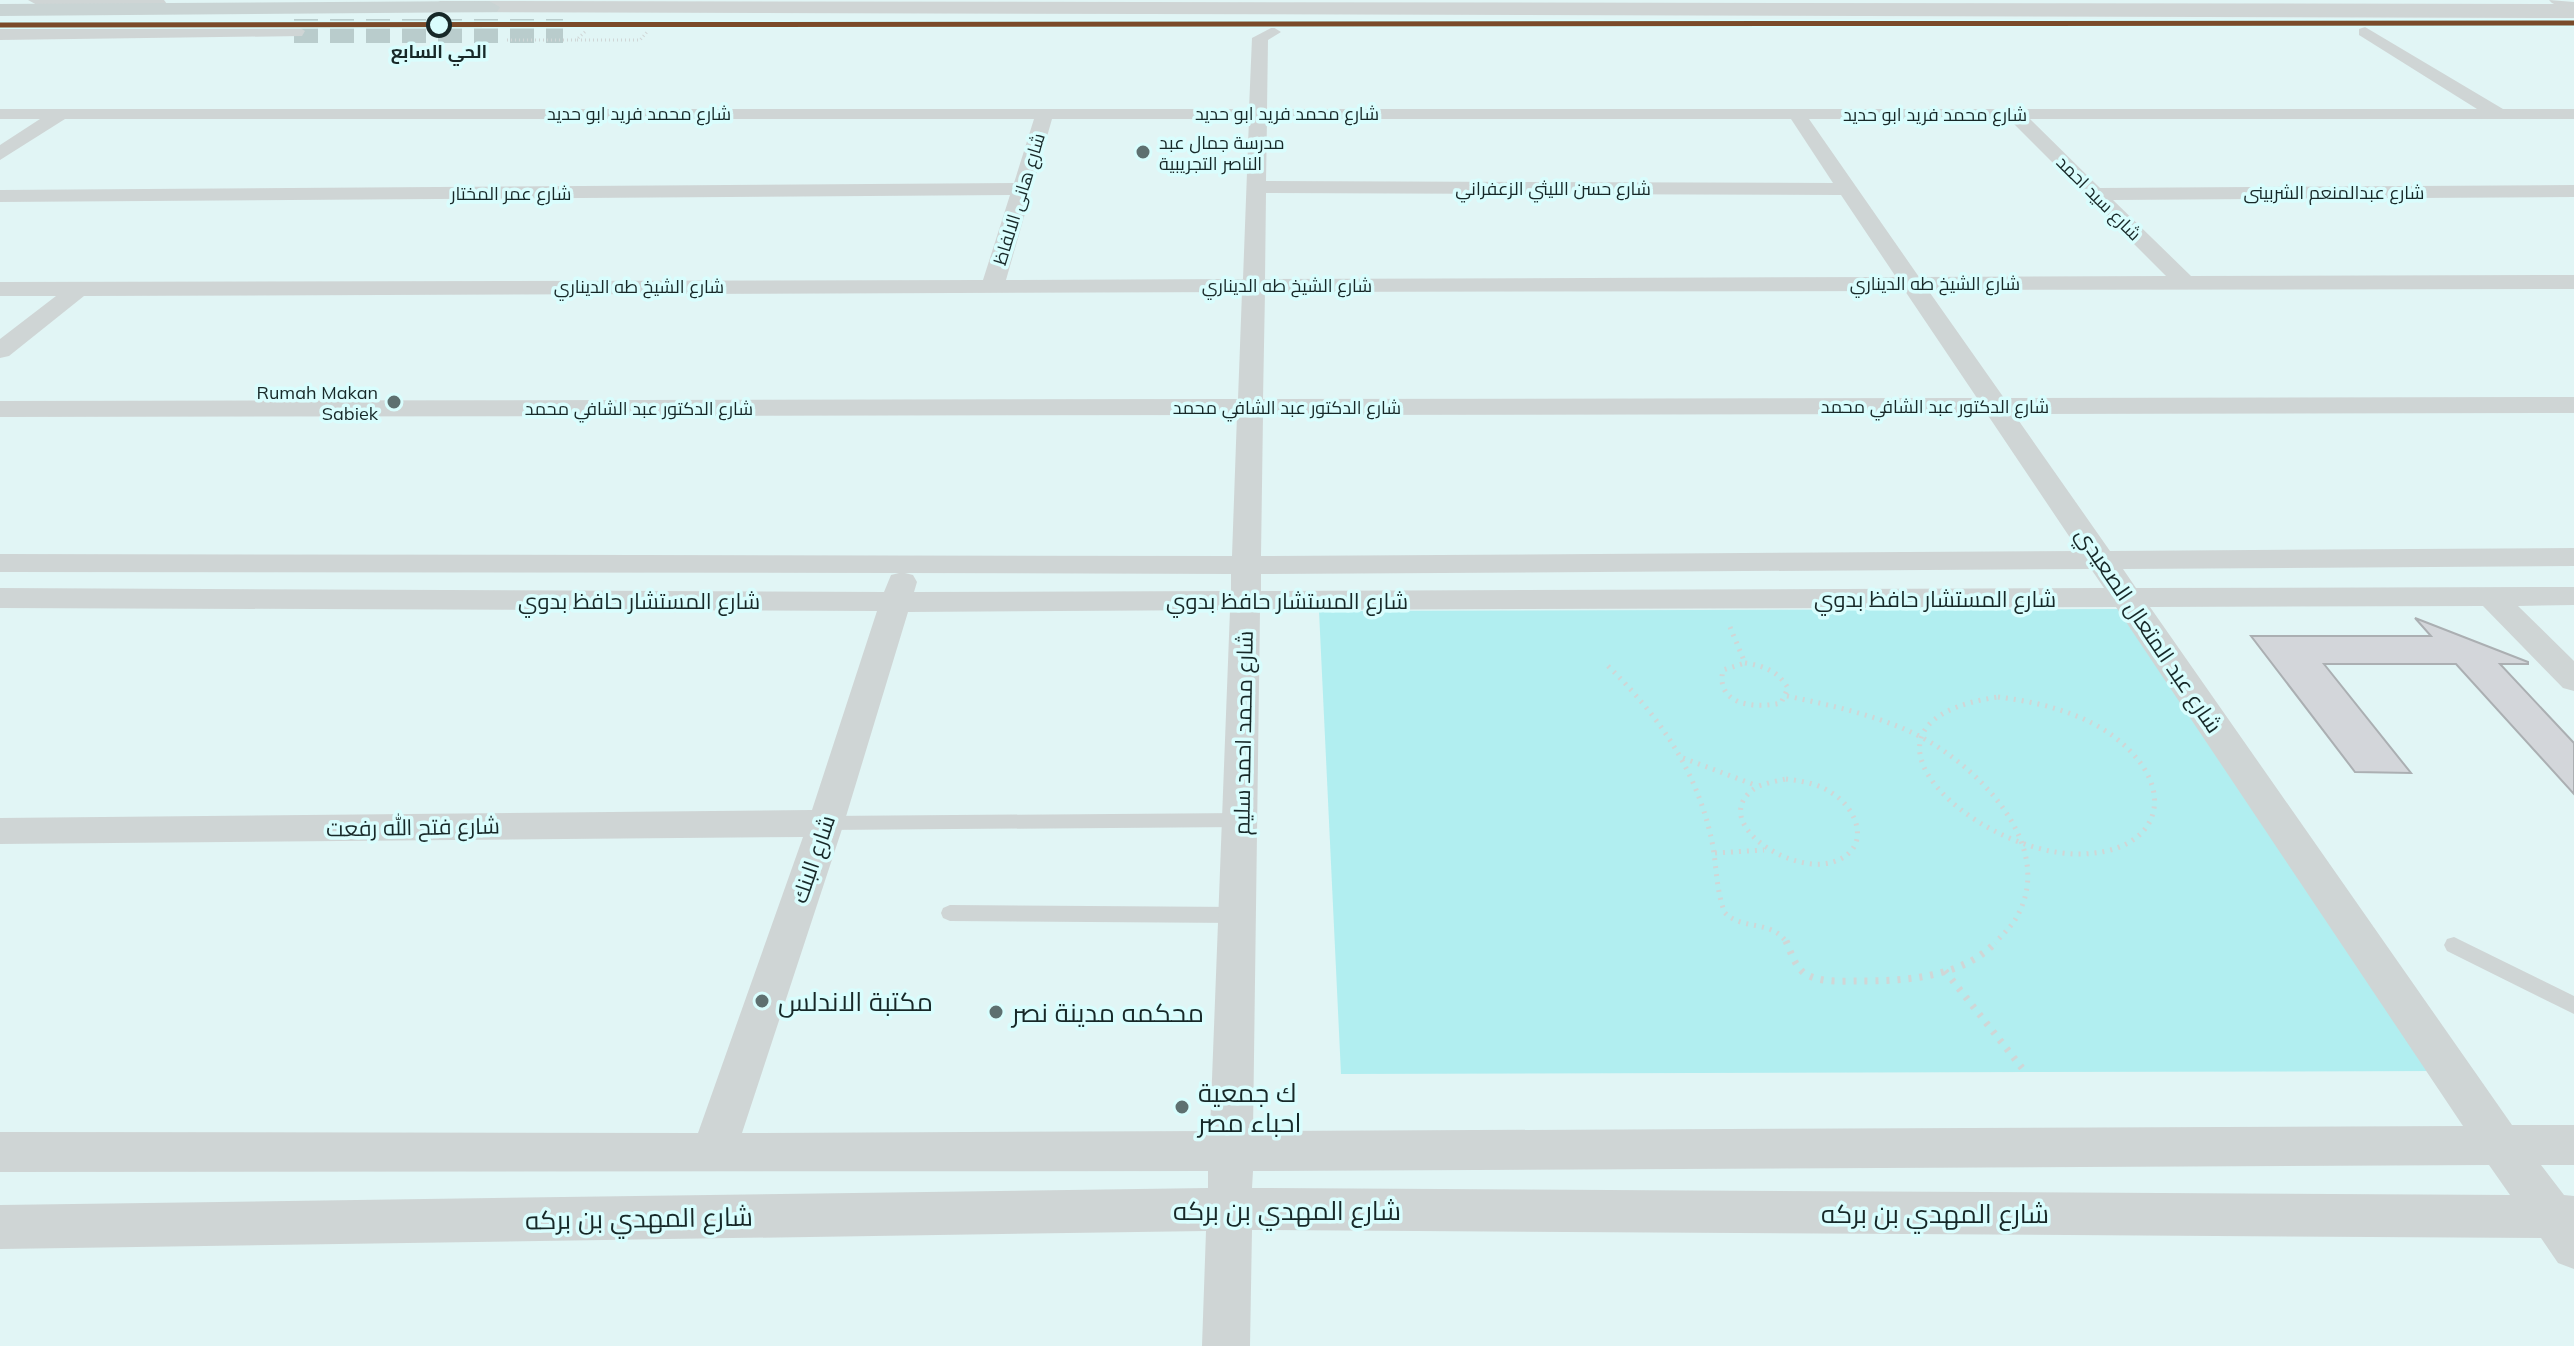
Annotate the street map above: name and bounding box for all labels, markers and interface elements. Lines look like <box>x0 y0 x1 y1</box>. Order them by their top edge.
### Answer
marker: الحي السابع <box>427 13 451 37</box>
place label: الحي السابع <box>391 40 487 67</box>
street label: شارع محمد فريد ابو حديد <box>547 102 731 126</box>
street label: شارع محمد فريد ابو حديد <box>1195 102 1379 126</box>
street label: شارع محمد فريد ابو حديد <box>1843 103 2027 127</box>
street label: شارع هانى الالفاظ <box>988 130 1051 268</box>
place label: مدرسة جمال عبد الناصر التجريبية <box>1159 131 1285 175</box>
marker: مدرسة جمال عبد الناصر التجريبية <box>1134 143 1152 161</box>
street label: شارع سيد احمد <box>2051 151 2146 246</box>
street label: شارع حسن الليثي الزعفراني <box>1455 177 1651 203</box>
street label: شارع عبدالمنعم الشربينى <box>2244 181 2424 205</box>
street label: شارع عمر المختار <box>450 182 571 206</box>
street label: شارع الشيخ طه الديناري <box>1850 272 2020 298</box>
street label: شارع الشيخ طه الديناري <box>1202 274 1372 300</box>
street label: شارع الشيخ طه الديناري <box>554 275 724 301</box>
place label: Rumah Makan Sabiek <box>257 381 379 425</box>
marker: Rumah Makan Sabiek <box>385 393 403 411</box>
street label: شارع الدكتور عبد الشافي محمد <box>1821 395 2049 421</box>
street label: شارع الدكتور عبد الشافي محمد <box>1173 396 1401 422</box>
street label: شارع الدكتور عبد الشافي محمد <box>525 397 753 423</box>
street label: شارع عبد المتعال الصعيدي <box>2067 522 2228 740</box>
street label: شارع المستشار حافظ بدوي <box>1814 585 2056 616</box>
street label: شارع المستشار حافظ بدوي <box>518 587 760 618</box>
street label: شارع المستشار حافظ بدوي <box>1166 587 1408 618</box>
street label: شارع محمد احمد سليم <box>1227 631 1261 836</box>
street label: شارع فتح الله رفعت <box>326 811 500 844</box>
street label: شارع البنك <box>785 811 842 907</box>
place label: مكتبة الاندلس <box>778 985 933 1018</box>
marker: مكتبة الاندلس <box>753 992 771 1010</box>
place label: محكمه مدينة نصر <box>1010 996 1204 1029</box>
marker: محكمه مدينة نصر <box>987 1003 1005 1021</box>
place label: ك جمعية احباء مصر <box>1196 1076 1301 1139</box>
marker: ك جمعية احباء مصر <box>1173 1098 1191 1116</box>
street label: شارع المهدي بن بركه <box>1173 1194 1401 1231</box>
street label: شارع المهدي بن بركه <box>1821 1197 2049 1234</box>
street label: شارع المهدي بن بركه <box>525 1200 753 1240</box>

